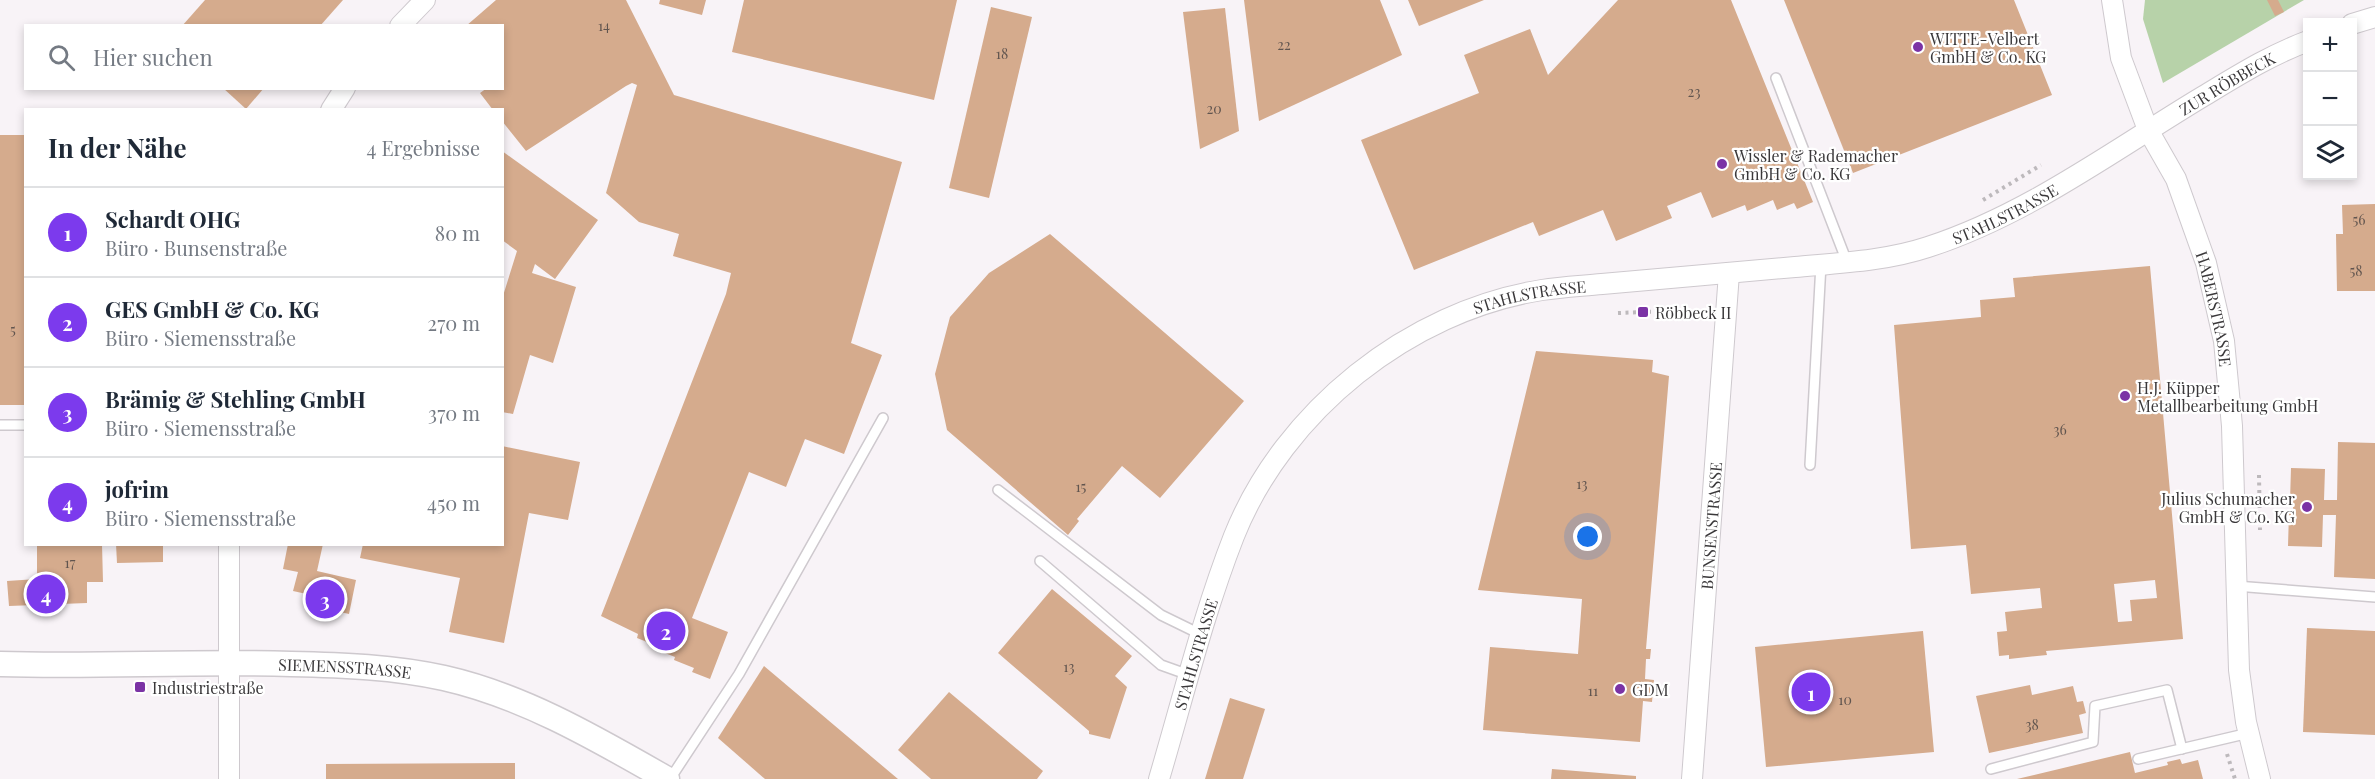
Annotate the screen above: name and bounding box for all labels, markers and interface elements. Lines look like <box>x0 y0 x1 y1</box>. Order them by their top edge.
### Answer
house number: 14 <box>598 16 610 35</box>
map controls <box>2303 18 2357 180</box>
button: + <box>2303 18 2357 72</box>
search box <box>24 24 504 90</box>
place label: WITTE-Velbert GmbH & Co. KG <box>1929 28 2046 67</box>
house number: 22 <box>1277 35 1291 54</box>
marker: WITTE-Velbert GmbH & Co. KG <box>1911 40 1925 54</box>
icon: search <box>45 41 78 74</box>
text: Hier suchen <box>93 42 213 72</box>
house number: 18 <box>996 44 1008 63</box>
street label: ZUR RÖBBECK <box>2175 46 2279 119</box>
button: − <box>2303 72 2357 126</box>
house number: 23 <box>1687 82 1701 101</box>
house number: 20 <box>1206 99 1222 118</box>
button: layers <box>2303 126 2357 180</box>
text: In der Nähe <box>48 130 187 165</box>
text: 4 Ergebnisse <box>367 134 480 161</box>
place label: Wissler & Rademacher GmbH & Co. KG <box>1733 145 1898 184</box>
marker: Wissler & Rademacher GmbH & Co. KG <box>1715 157 1729 171</box>
street label: STAHLSTRASSE <box>1949 179 2061 248</box>
text: Schardt OHG <box>105 204 240 234</box>
house number: 56 <box>2352 210 2366 229</box>
text: 1 <box>64 219 71 246</box>
text: 80 m <box>435 219 480 246</box>
text: Büro · Bunsenstraße <box>105 234 287 261</box>
street label: HABERSTRASSE <box>2192 248 2237 368</box>
house number: 58 <box>2349 261 2363 280</box>
street label: STAHLSTRASSE <box>1470 275 1587 318</box>
text: GES GmbH & Co. KG <box>105 294 319 324</box>
place label: Röbbeck II <box>1655 302 1731 323</box>
marker: Röbbeck II <box>1636 305 1650 319</box>
text: 2 <box>62 309 73 336</box>
text: 270 m <box>428 309 480 336</box>
house number: 5 <box>10 320 16 339</box>
text: Büro · Siemensstraße <box>105 324 296 351</box>
place label: H.J. Küpper Metallbearbeitung GmbH <box>2137 377 2318 416</box>
text: Brämig & Stehling GmbH <box>105 384 366 414</box>
marker: H.J. Küpper Metallbearbeitung GmbH <box>2118 389 2132 403</box>
text: 3 <box>63 399 72 426</box>
text: 370 m <box>428 399 480 426</box>
text: Büro · Siemensstraße <box>105 414 296 441</box>
house number: 36 <box>2053 420 2067 439</box>
street label: BUNSENSTRASSE <box>1695 461 1726 590</box>
text: jofrim <box>105 474 169 504</box>
house number: 13 <box>1576 474 1588 493</box>
house number: 15 <box>1076 477 1087 496</box>
place label: Julius Schumacher GmbH & Co. KG <box>2160 488 2295 527</box>
text: 4 <box>62 489 73 516</box>
text: 450 m <box>427 489 480 516</box>
marker: Julius Schumacher GmbH & Co. KG <box>2300 500 2314 514</box>
text: Büro · Siemensstraße <box>105 504 296 531</box>
your location <box>1573 522 1602 551</box>
house number: 17 <box>65 553 76 572</box>
pin: 4 <box>26 572 66 616</box>
pin: 3 <box>306 576 344 622</box>
street label: STAHLSTRASSE <box>1169 596 1222 712</box>
pin: 2 <box>646 608 686 654</box>
street label: SIEMENSSTRASSE <box>278 653 413 682</box>
house number: 13 <box>1063 657 1075 676</box>
pin: 1 <box>1792 670 1830 714</box>
place label: Industriestraße <box>152 677 264 698</box>
place label: GDM <box>1632 679 1669 700</box>
marker: Industriestraße <box>133 680 147 694</box>
house number: 11 <box>1588 681 1598 700</box>
marker: GDM <box>1613 682 1627 696</box>
house number: 10 <box>1838 690 1852 709</box>
house number: 38 <box>2025 715 2039 734</box>

